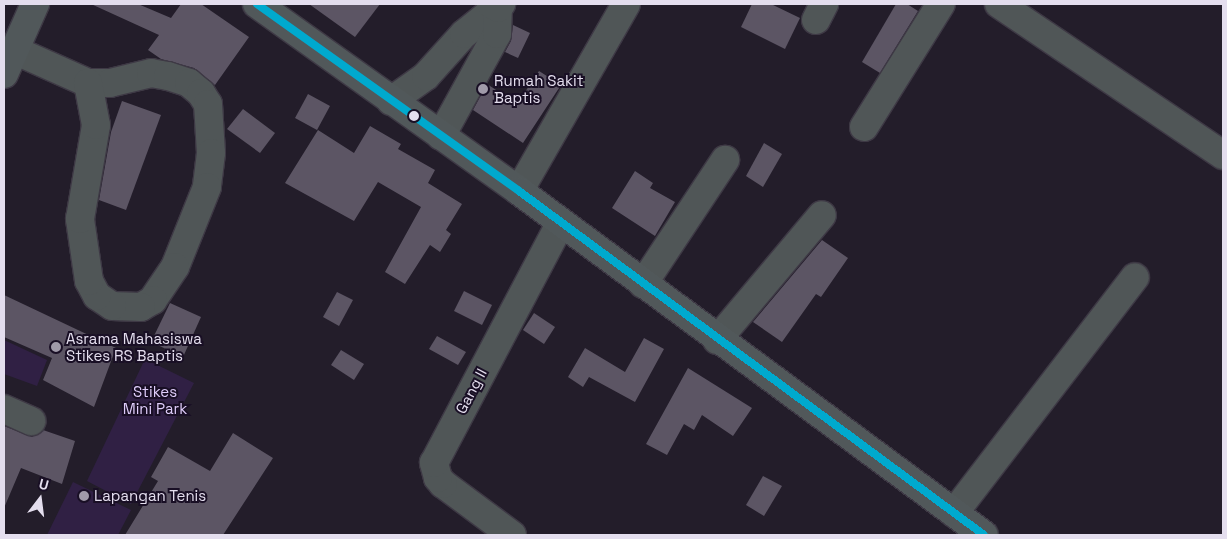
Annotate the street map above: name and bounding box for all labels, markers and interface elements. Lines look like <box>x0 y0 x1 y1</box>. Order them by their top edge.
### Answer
place label: Rumah Sakit Baptis <box>494 71 584 106</box>
marker: Rumah Sakit Baptis <box>476 82 490 96</box>
unlabelled marker <box>409 111 419 121</box>
place label: Asrama Mahasiswa Stikes RS Baptis <box>66 329 202 364</box>
marker: Asrama Mahasiswa Stikes RS Baptis <box>50 341 62 353</box>
street label: Gang II <box>452 365 490 417</box>
park label: Stikes Mini Park <box>123 382 187 417</box>
north arrow <box>15 474 65 524</box>
text: U <box>37 475 51 494</box>
place label: Lapangan Tenis <box>94 487 207 505</box>
marker: Lapangan Tenis <box>78 490 90 502</box>

